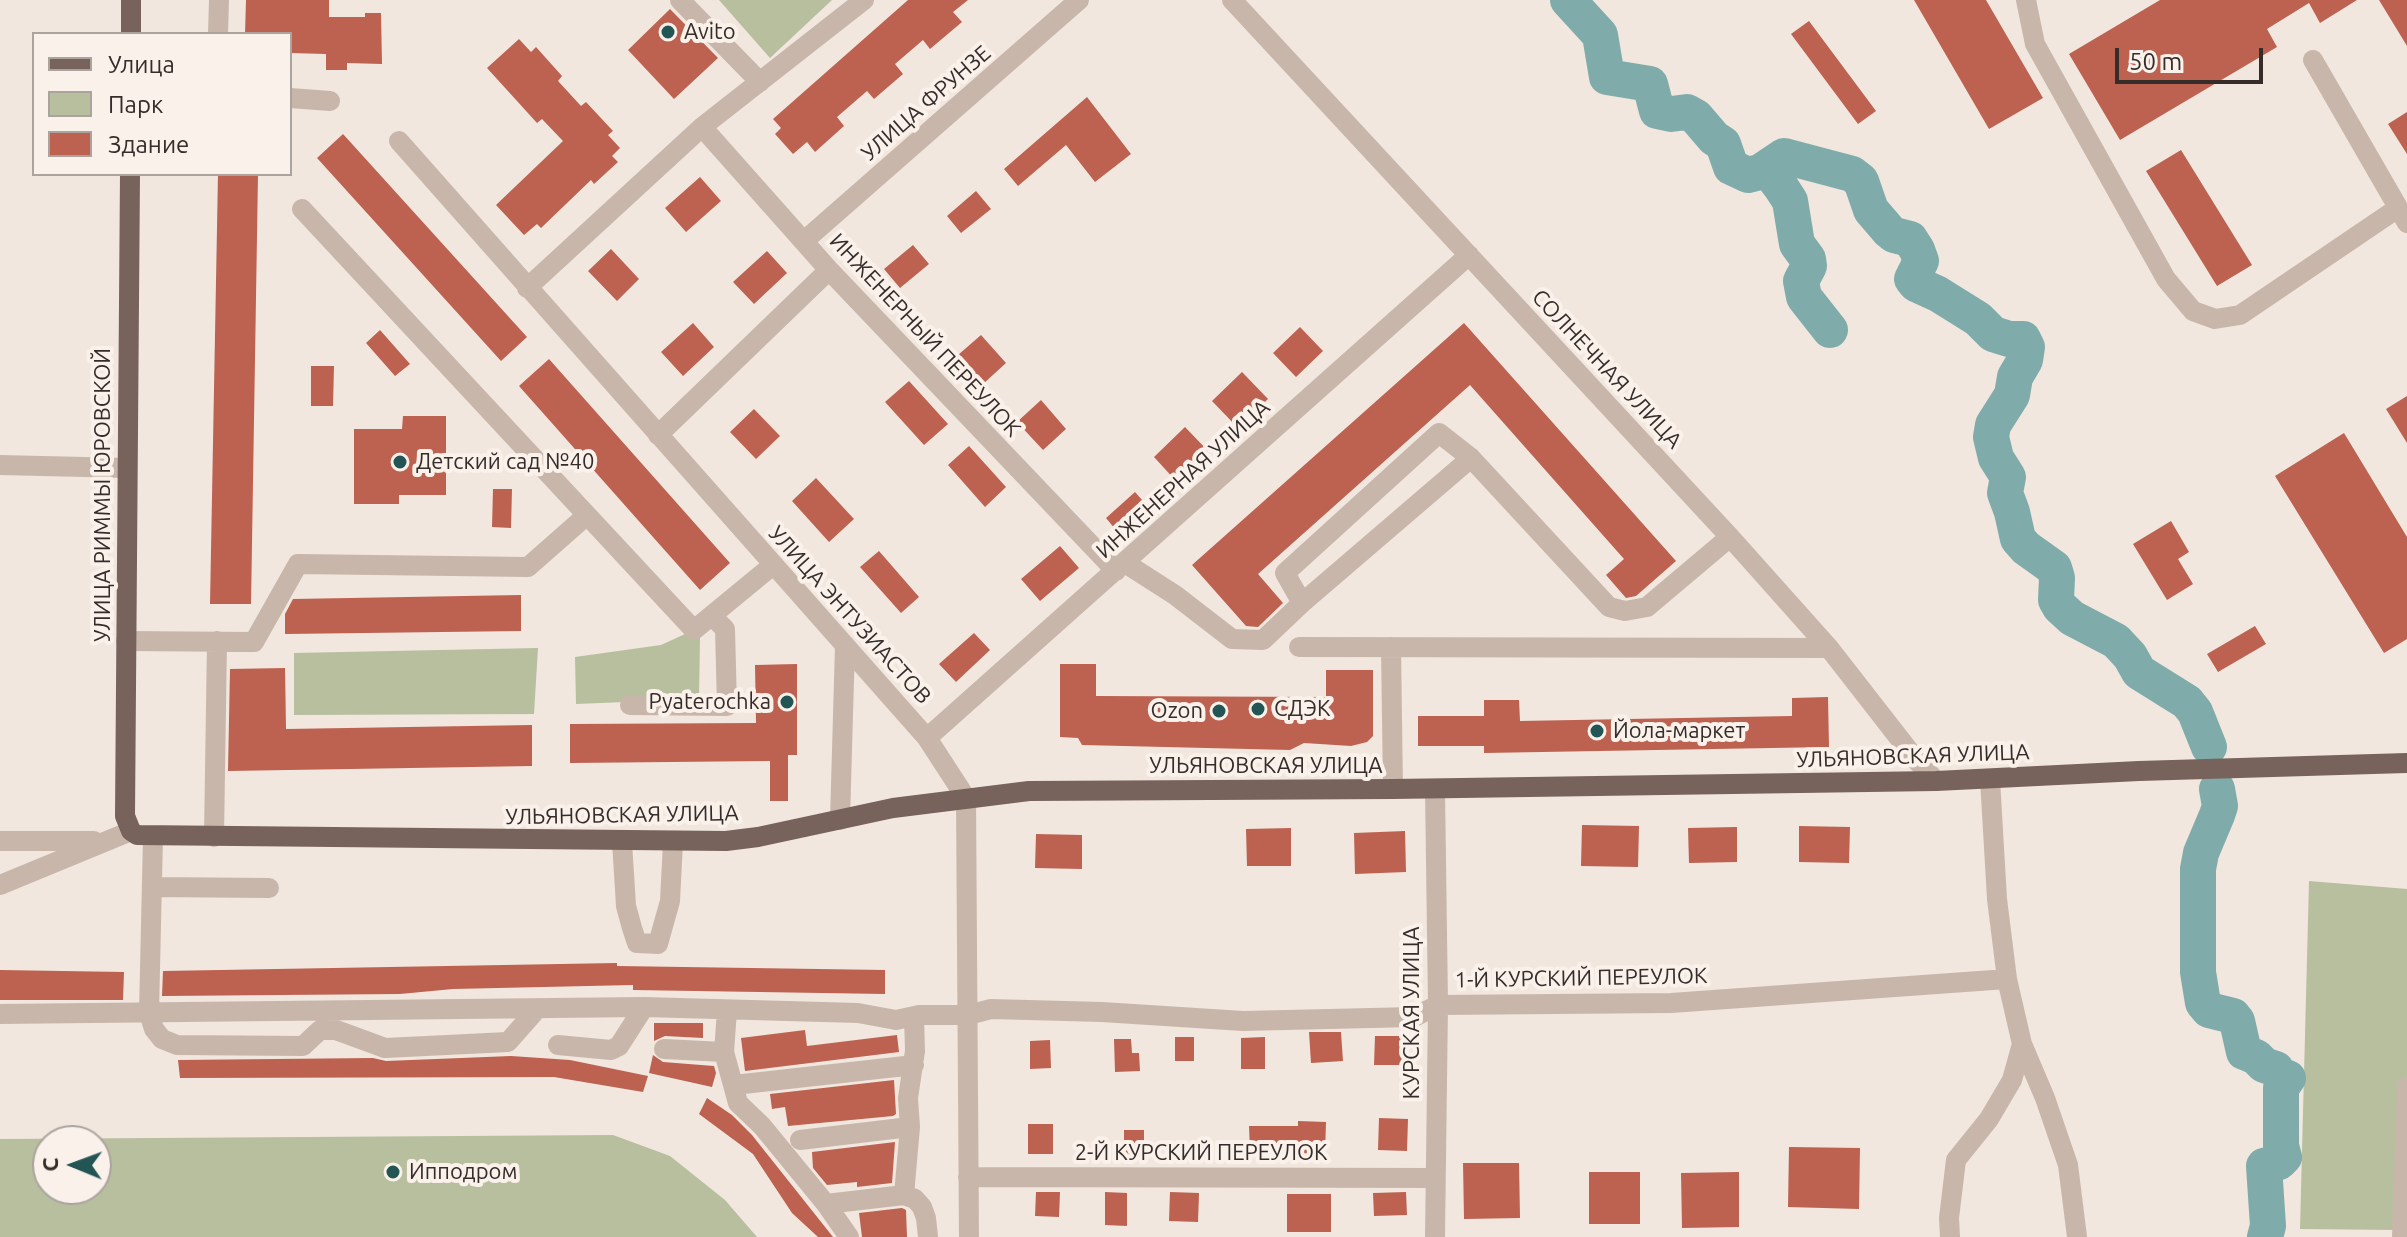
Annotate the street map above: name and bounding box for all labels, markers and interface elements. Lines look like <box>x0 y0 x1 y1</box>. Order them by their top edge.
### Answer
place label: Avito <box>684 19 736 45</box>
marker: Avito <box>659 23 677 41</box>
legend <box>32 32 292 176</box>
scale bar <box>2119 32 2267 82</box>
street label: УЛИЦА ФРУНЗЕ <box>856 40 996 166</box>
text: 50 m <box>2129 48 2182 75</box>
text: Улица <box>108 51 175 78</box>
text: Парк <box>108 91 163 118</box>
text: Здание <box>108 131 189 158</box>
street label: ИНЖЕНЕРНЫЙ ПЕРЕУЛОК <box>824 228 1026 442</box>
street label: СОЛНЕЧНАЯ УЛИЦА <box>1526 284 1688 454</box>
street label: УЛИЦА РИММЫ ЮРОВСКОЙ <box>90 348 116 642</box>
street label: ИНЖЕНЕРНАЯ УЛИЦА <box>1091 394 1275 564</box>
place label: Детский сад №40 <box>416 449 594 475</box>
marker: Детский сад №40 <box>391 453 409 471</box>
street label: УЛИЦА ЭНТУЗИАСТОВ <box>763 521 937 709</box>
place label: Pyaterochka <box>649 689 771 715</box>
marker: Pyaterochka <box>778 693 796 711</box>
place label: СДЭК <box>1274 696 1330 722</box>
place label: Ozon <box>1151 698 1203 724</box>
marker: СДЭК <box>1249 700 1267 718</box>
marker: Ozon <box>1210 702 1228 720</box>
place label: Йола-маркет <box>1613 718 1745 744</box>
marker: Йола-маркет <box>1588 722 1606 740</box>
street label: УЛЬЯНОВСКАЯ УЛИЦА <box>1796 739 2030 773</box>
street label: УЛЬЯНОВСКАЯ УЛИЦА <box>1149 753 1383 779</box>
street label: УЛЬЯНОВСКАЯ УЛИЦА <box>505 800 739 830</box>
street label: КУРСКАЯ УЛИЦА <box>1399 927 1425 1099</box>
street label: 1-Й КУРСКИЙ ПЕРЕУЛОК <box>1454 963 1708 993</box>
north arrow <box>32 1125 112 1205</box>
street label: 2-Й КУРСКИЙ ПЕРЕУЛОК <box>1075 1140 1327 1166</box>
text: С <box>37 1157 62 1172</box>
place label: Ипподром <box>409 1159 517 1185</box>
marker: Ипподром <box>384 1163 402 1181</box>

